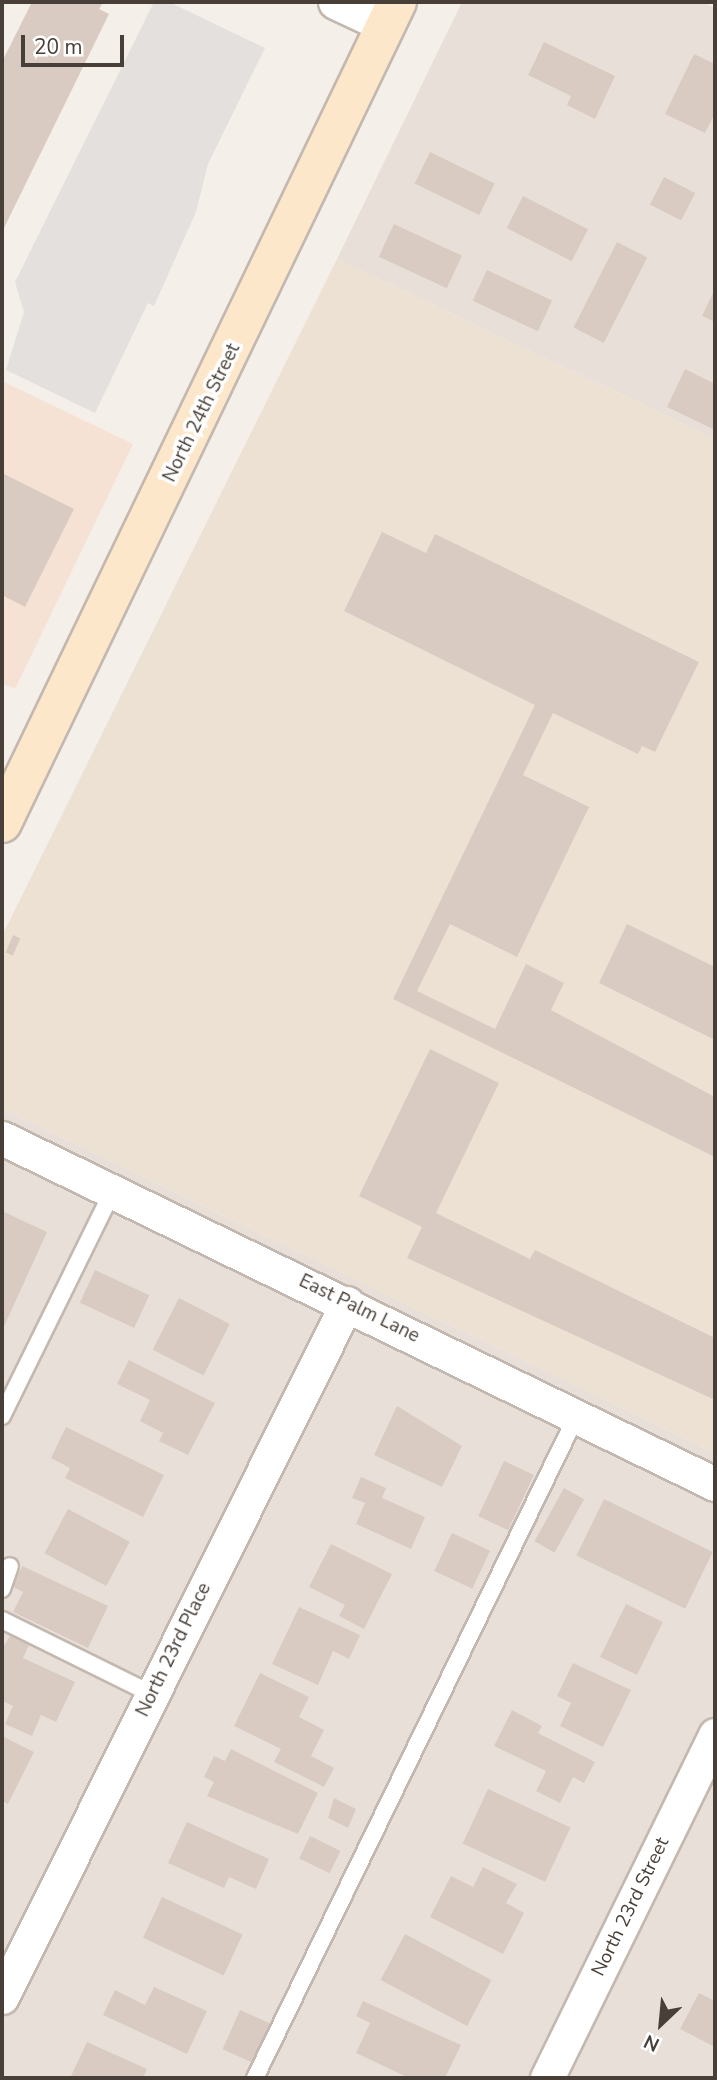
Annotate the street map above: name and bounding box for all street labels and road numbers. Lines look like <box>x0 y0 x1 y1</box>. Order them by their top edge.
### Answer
street label: North 24th Street <box>159 340 245 486</box>
street label: East Palm Lane <box>295 1270 423 1348</box>
street label: North 23rd Place <box>132 1579 216 1721</box>
street label: North 23rd Street <box>588 1834 674 1980</box>

